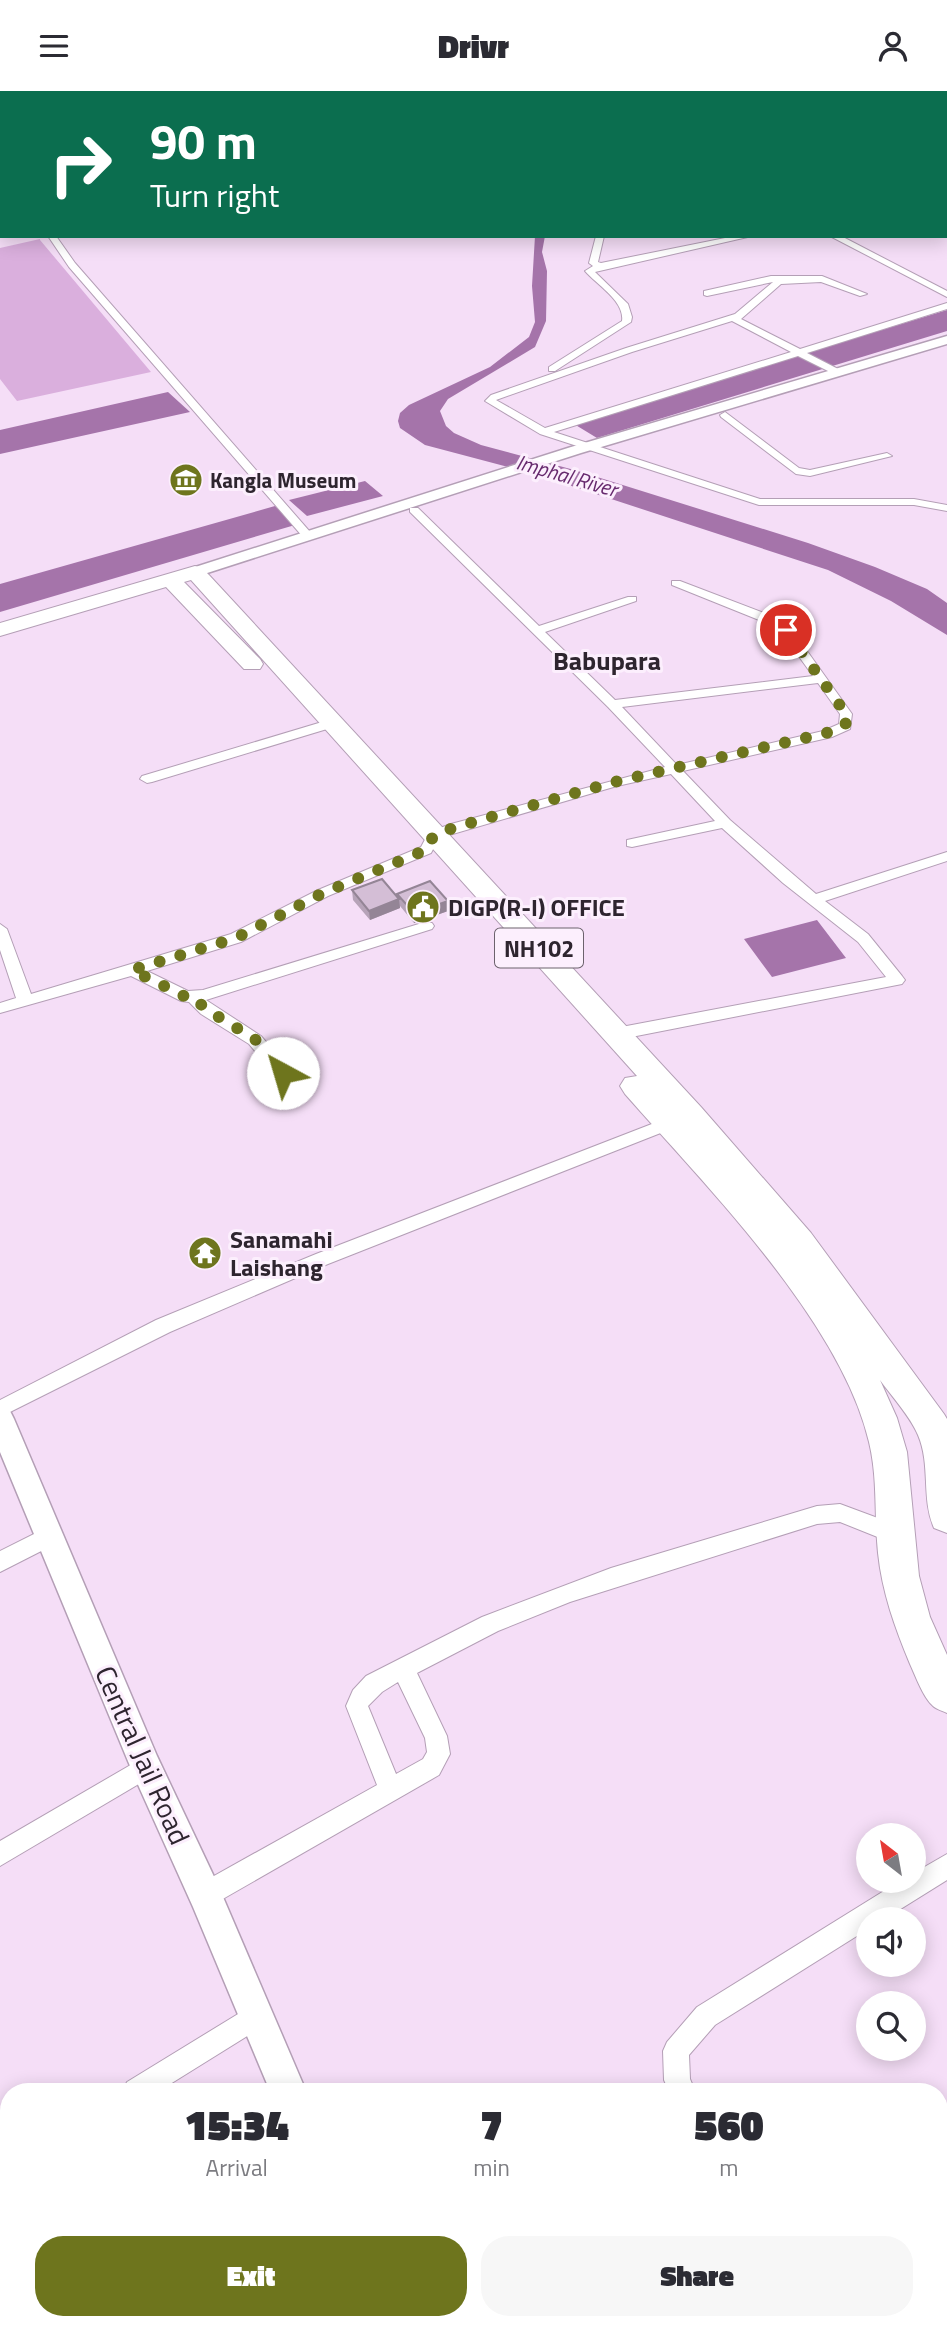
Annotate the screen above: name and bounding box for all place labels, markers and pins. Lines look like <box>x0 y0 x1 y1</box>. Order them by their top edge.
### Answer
museum icon: Kangla Museum <box>167 461 205 499</box>
place label: Kangla Museum <box>210 464 356 496</box>
pin <box>756 600 816 660</box>
public building icon: DIGP(R-I) OFFICE <box>404 888 442 926</box>
place label: DIGP(R-I) OFFICE <box>448 889 625 925</box>
place label: Sanamahi Laishang <box>230 1221 333 1285</box>
temple icon: Sanamahi Laishang <box>186 1234 224 1272</box>

